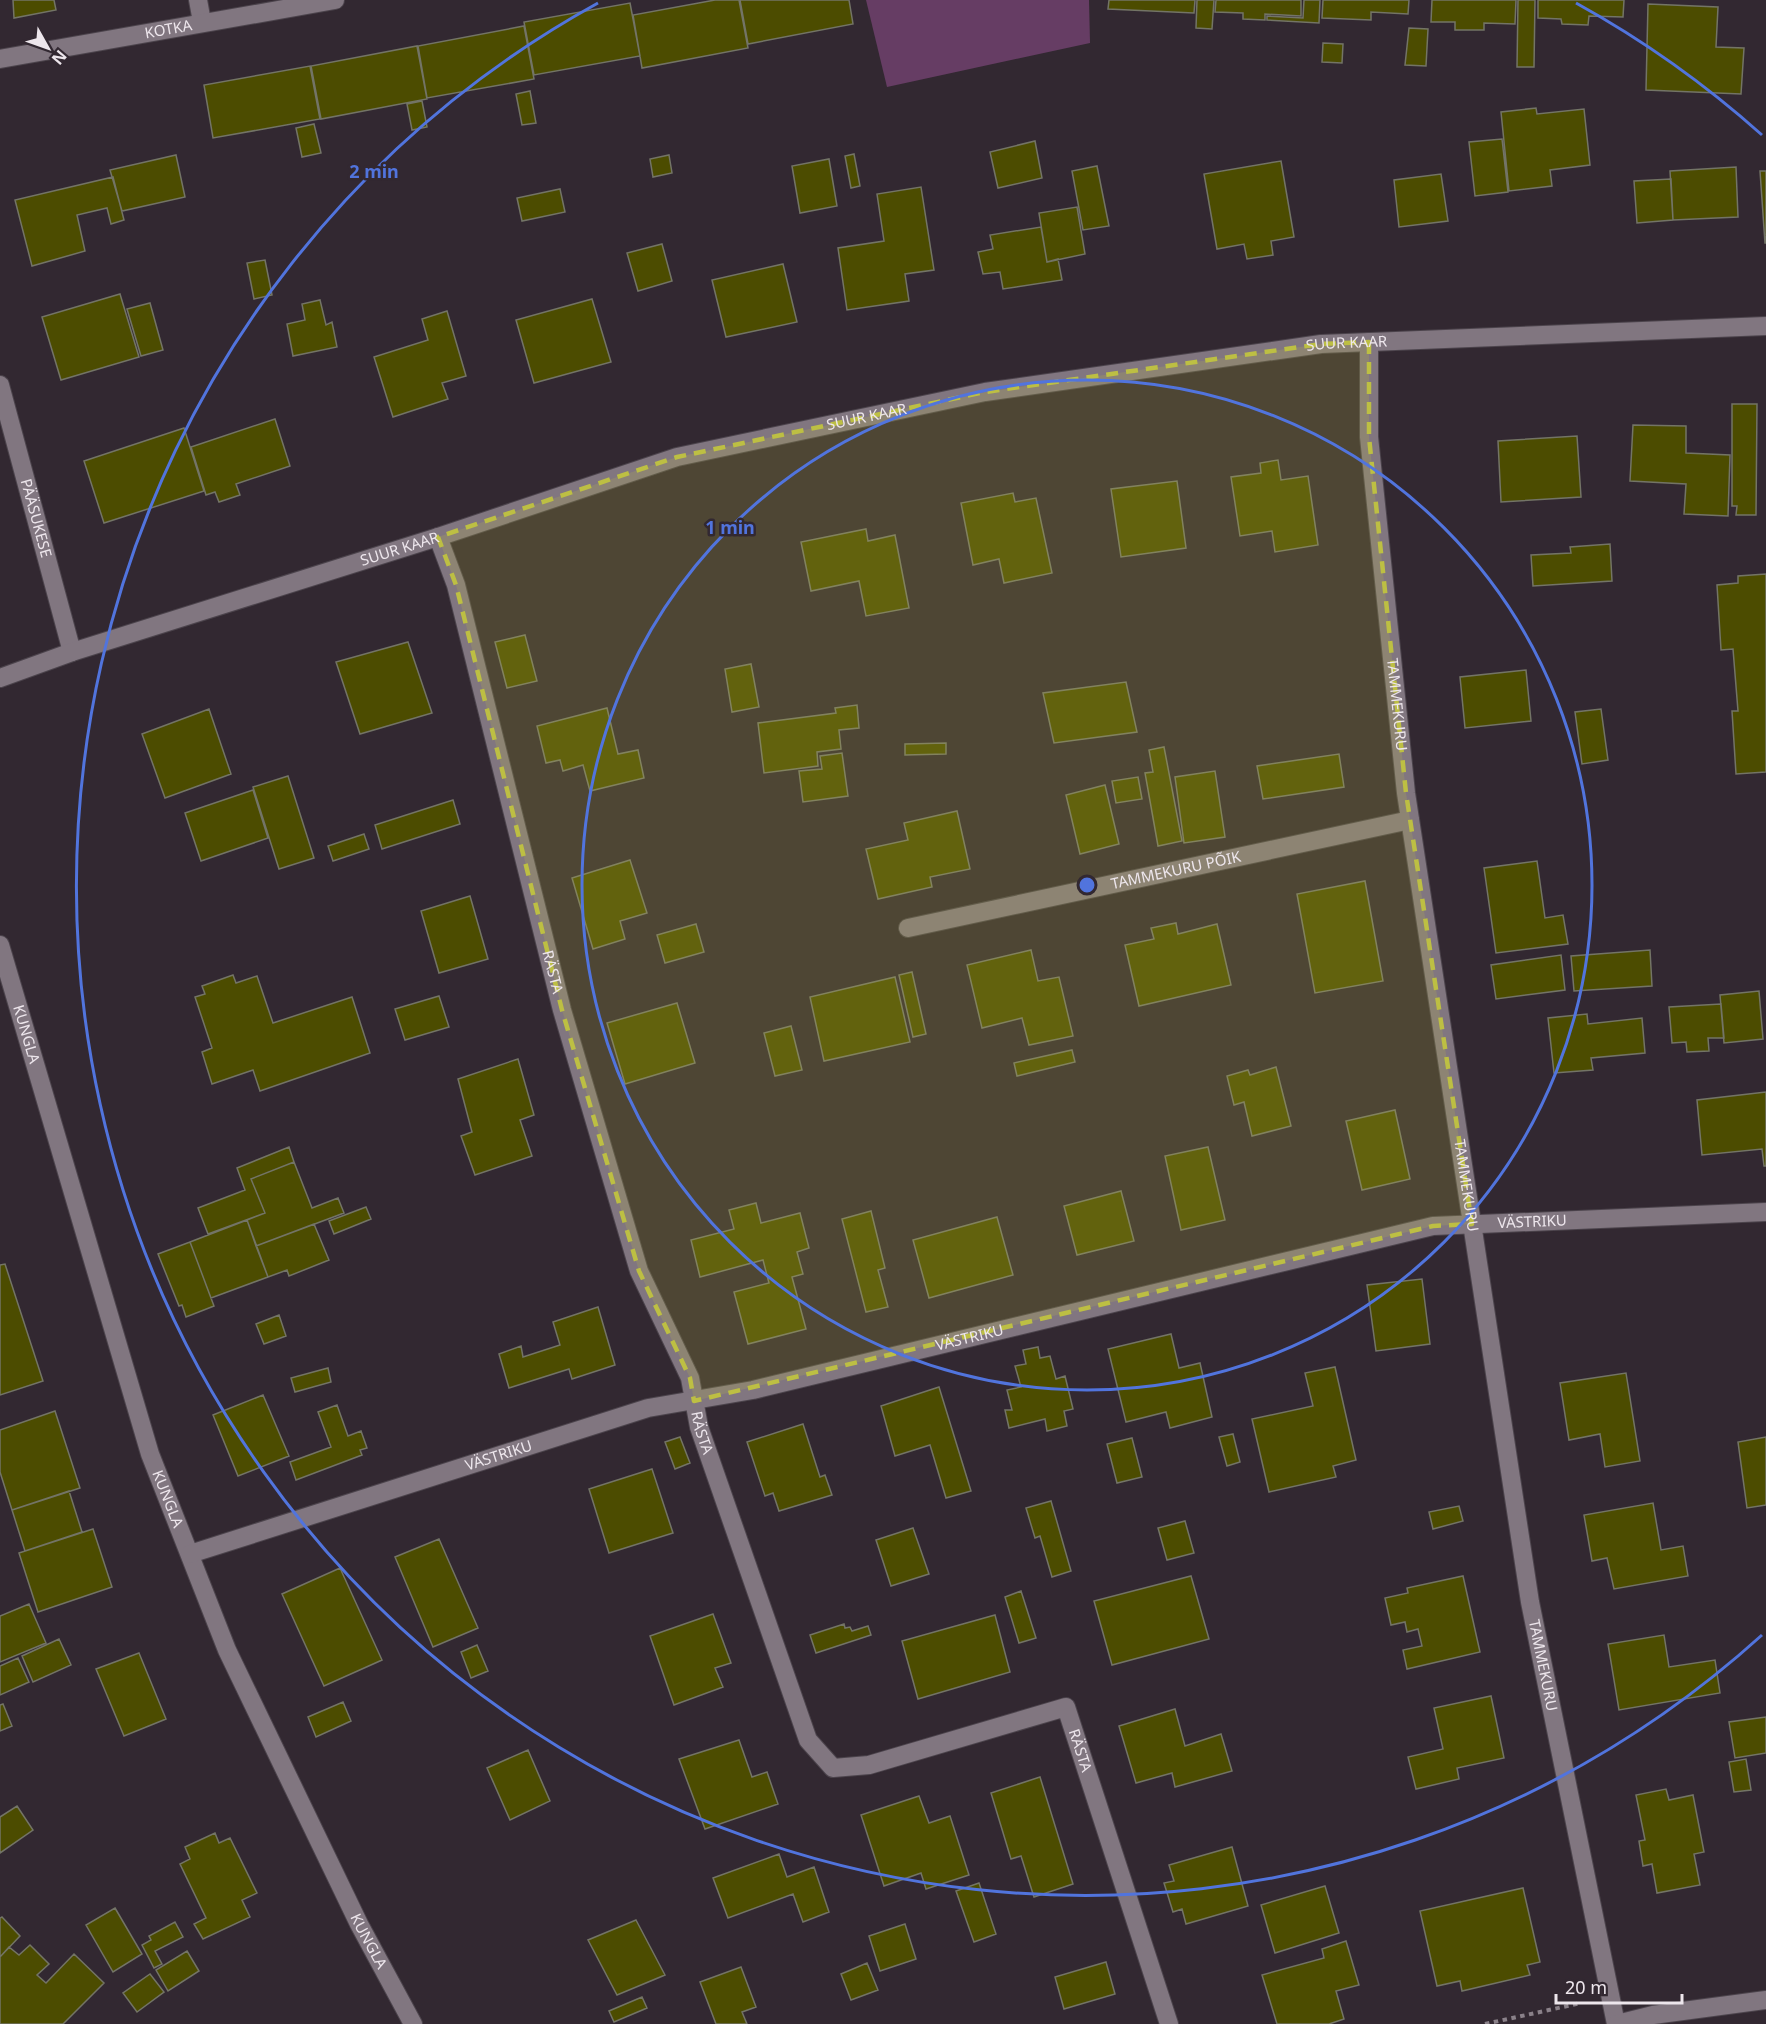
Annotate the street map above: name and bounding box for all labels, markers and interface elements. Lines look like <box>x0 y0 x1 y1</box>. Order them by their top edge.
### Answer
street label: KOTKA <box>143 14 194 42</box>
north arrow <box>18 18 78 78</box>
text: N <box>47 46 72 70</box>
text: 2 min <box>349 159 399 183</box>
street label: SUUR KAAR <box>1305 330 1388 355</box>
street label: SUUR KAAR <box>825 398 909 434</box>
street label: PÄÄSUKESE <box>17 476 57 560</box>
text: 1 min <box>705 515 755 539</box>
street label: SUUR KAAR <box>358 526 442 570</box>
street label: TAMMEKURU <box>1383 657 1413 752</box>
street label: TAMMEKURU PÕIK <box>1109 846 1243 893</box>
centre of rings <box>1077 875 1097 895</box>
street label: RÄSTA <box>538 948 569 996</box>
street label: KUNGLA <box>9 1002 45 1066</box>
street label: TAMMEKURU <box>1450 1138 1484 1233</box>
street label: VÄSTRIKU <box>1497 1209 1567 1232</box>
street label: VÄSTRIKU <box>933 1319 1005 1355</box>
street label: RÄSTA <box>687 1409 719 1457</box>
street label: VÄSTRIKU <box>462 1435 534 1475</box>
street label: KUNGLA <box>148 1467 189 1531</box>
street label: TAMMEKURU <box>1525 1618 1563 1713</box>
street label: RÄSTA <box>1065 1726 1098 1775</box>
street label: KUNGLA <box>346 1910 392 1972</box>
scale bar <box>1556 1967 1682 2005</box>
text: 20 m <box>1565 1975 1607 1999</box>

